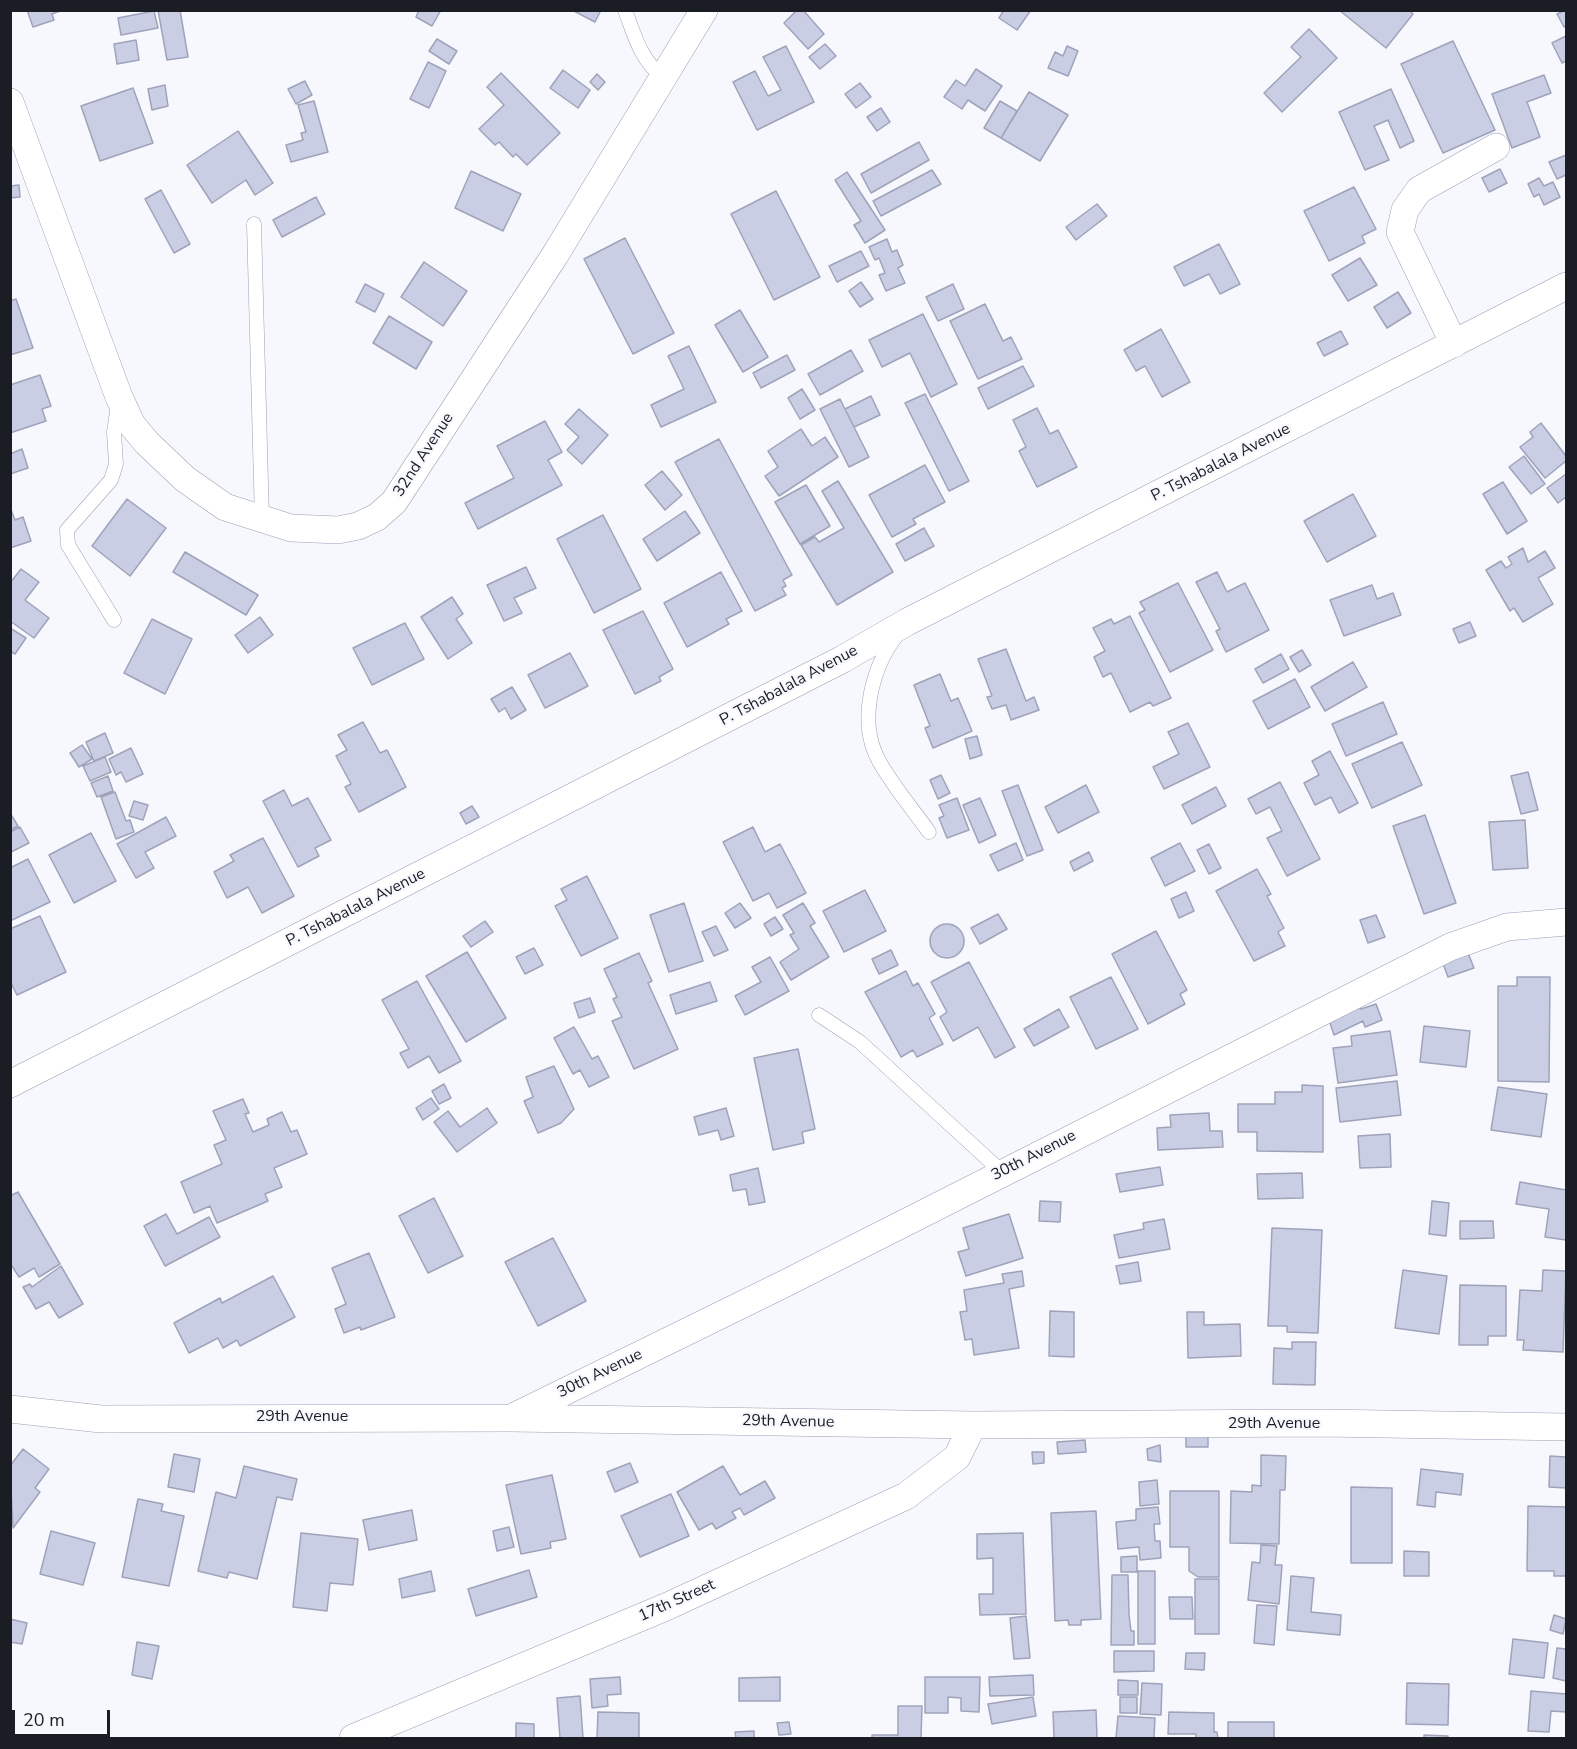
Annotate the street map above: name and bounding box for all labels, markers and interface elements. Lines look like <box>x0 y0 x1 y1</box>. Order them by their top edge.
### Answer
street label: 32nd Avenue <box>390 409 458 501</box>
street label: P. Tshabalala Avenue <box>1148 420 1294 506</box>
street label: P. Tshabalala Avenue <box>717 641 861 731</box>
street label: P. Tshabalala Avenue <box>283 865 429 951</box>
street label: 30th Avenue <box>988 1126 1080 1186</box>
street label: 30th Avenue <box>554 1345 646 1403</box>
street label: 29th Avenue <box>256 1407 348 1427</box>
street label: 29th Avenue <box>742 1412 834 1432</box>
street label: 29th Avenue <box>1228 1414 1320 1434</box>
street label: 17th Street <box>636 1576 718 1626</box>
scale bar <box>15 1698 112 1736</box>
text: 20 m <box>23 1708 65 1732</box>

